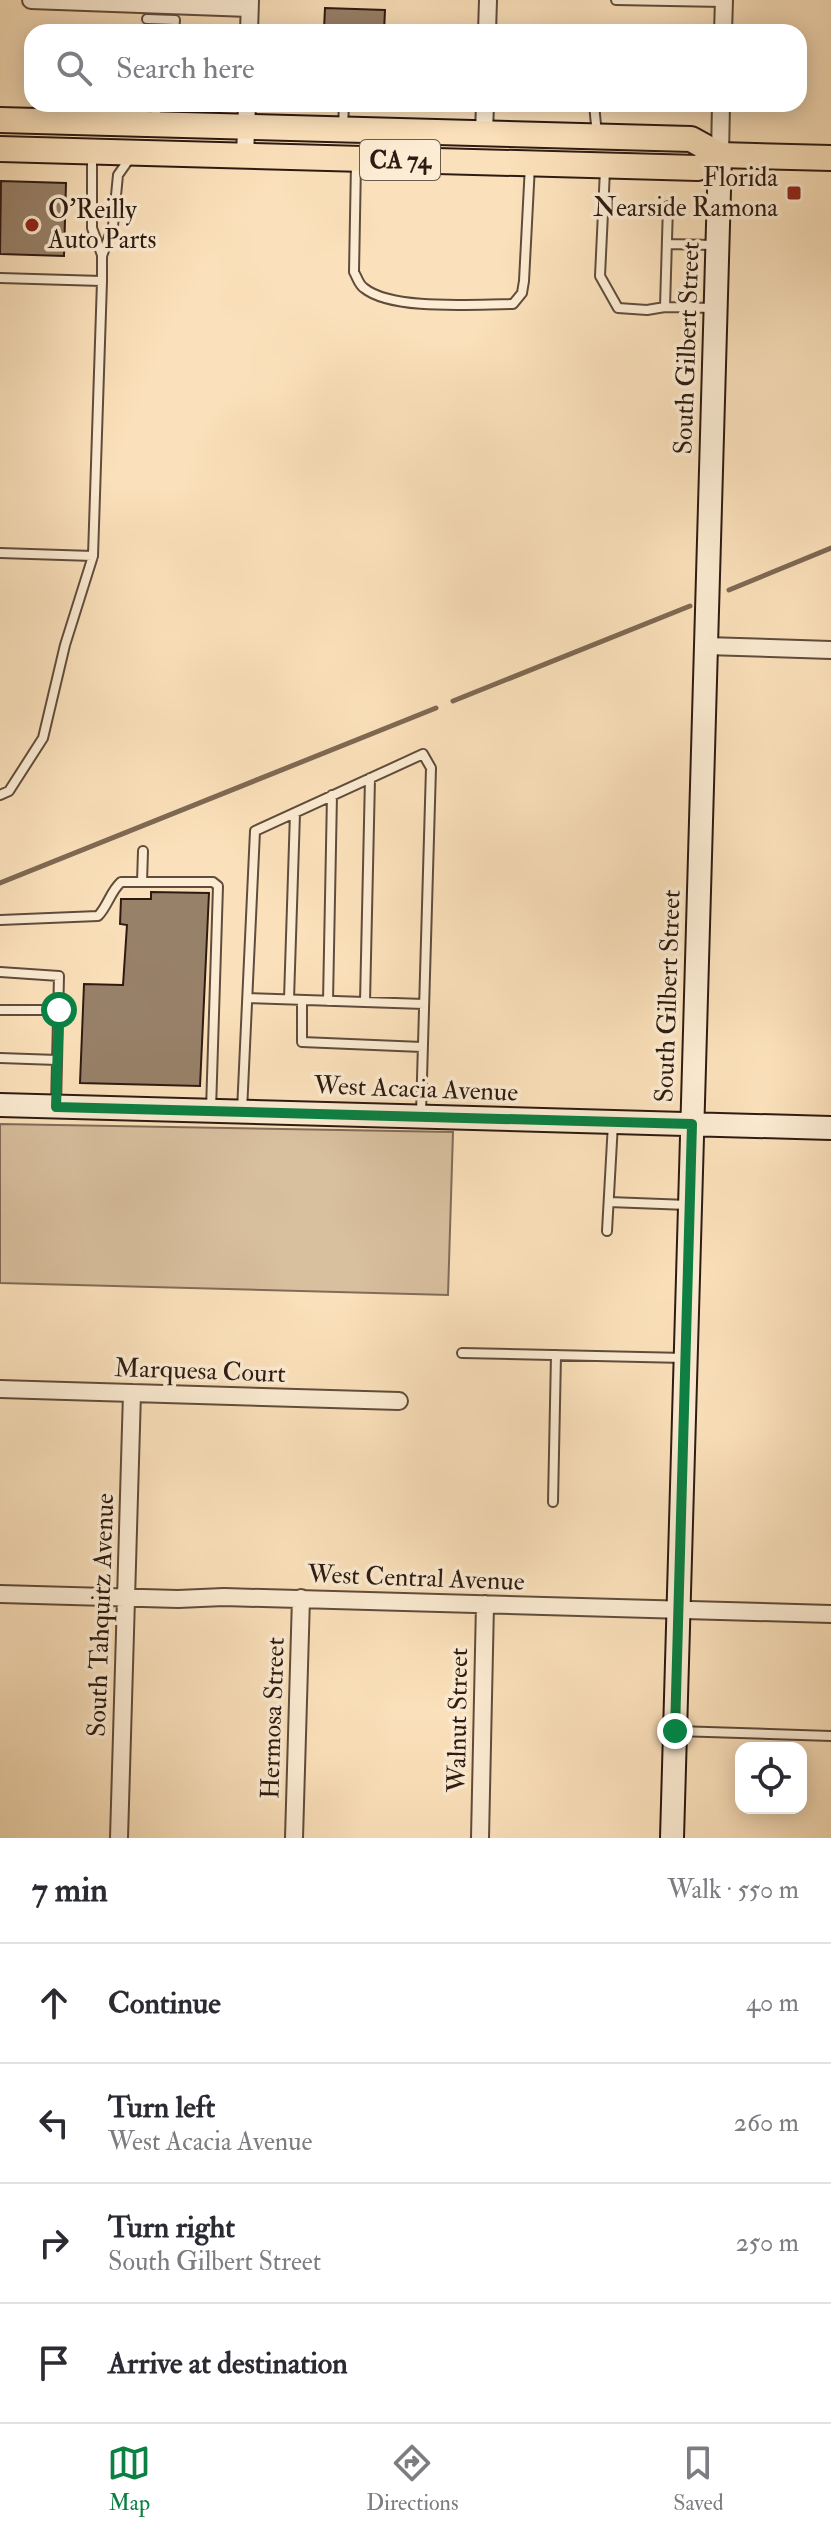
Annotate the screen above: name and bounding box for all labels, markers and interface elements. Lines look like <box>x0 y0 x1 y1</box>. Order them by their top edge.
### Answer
search box <box>24 24 807 112</box>
icon: search <box>52 46 96 90</box>
text: Search here <box>116 50 255 87</box>
road number: CA 74 <box>360 140 440 180</box>
place label: Florida Nearside Ramona <box>593 162 778 224</box>
marker: Florida Nearside Ramona <box>785 184 803 202</box>
place label: O'Reilly Auto Parts <box>47 194 156 256</box>
marker: O'Reilly Auto Parts <box>23 216 41 234</box>
street label: South Gilbert Street <box>667 241 707 455</box>
street label: South Gilbert Street <box>648 889 688 1103</box>
route start <box>41 992 77 1028</box>
street label: West Acacia Avenue <box>312 1069 519 1109</box>
street label: Marquesa Court <box>114 1352 286 1390</box>
street label: South Tahquitz Avenue <box>81 1492 121 1738</box>
street label: West Central Avenue <box>306 1558 525 1598</box>
street label: Hermosa Street <box>254 1637 292 1799</box>
street label: Walnut Street <box>441 1647 475 1794</box>
route end <box>657 1713 693 1749</box>
map controls <box>735 1742 807 1814</box>
button: locate <box>735 1742 807 1814</box>
text: 7 min <box>32 1869 108 1912</box>
text: Walk · 550 m <box>667 1874 799 1906</box>
icon: ahead <box>32 1981 76 2025</box>
text: Continue <box>108 1985 221 2022</box>
text: 40 m <box>746 1987 799 2019</box>
text: Turn left <box>108 2089 215 2126</box>
icon: left <box>32 2101 76 2145</box>
text: 260 m <box>734 2107 799 2139</box>
text: West Acacia Avenue <box>108 2126 312 2158</box>
text: Turn right <box>108 2209 235 2246</box>
icon: right <box>32 2221 76 2265</box>
text: 250 m <box>736 2227 799 2259</box>
text: South Gilbert Street <box>108 2246 321 2278</box>
icon: arrive <box>32 2341 76 2385</box>
text: Arrive at destination <box>108 2345 348 2382</box>
tab: Map <box>107 2441 151 2517</box>
tab: Directions <box>366 2441 459 2517</box>
tab: Saved <box>673 2441 724 2517</box>

